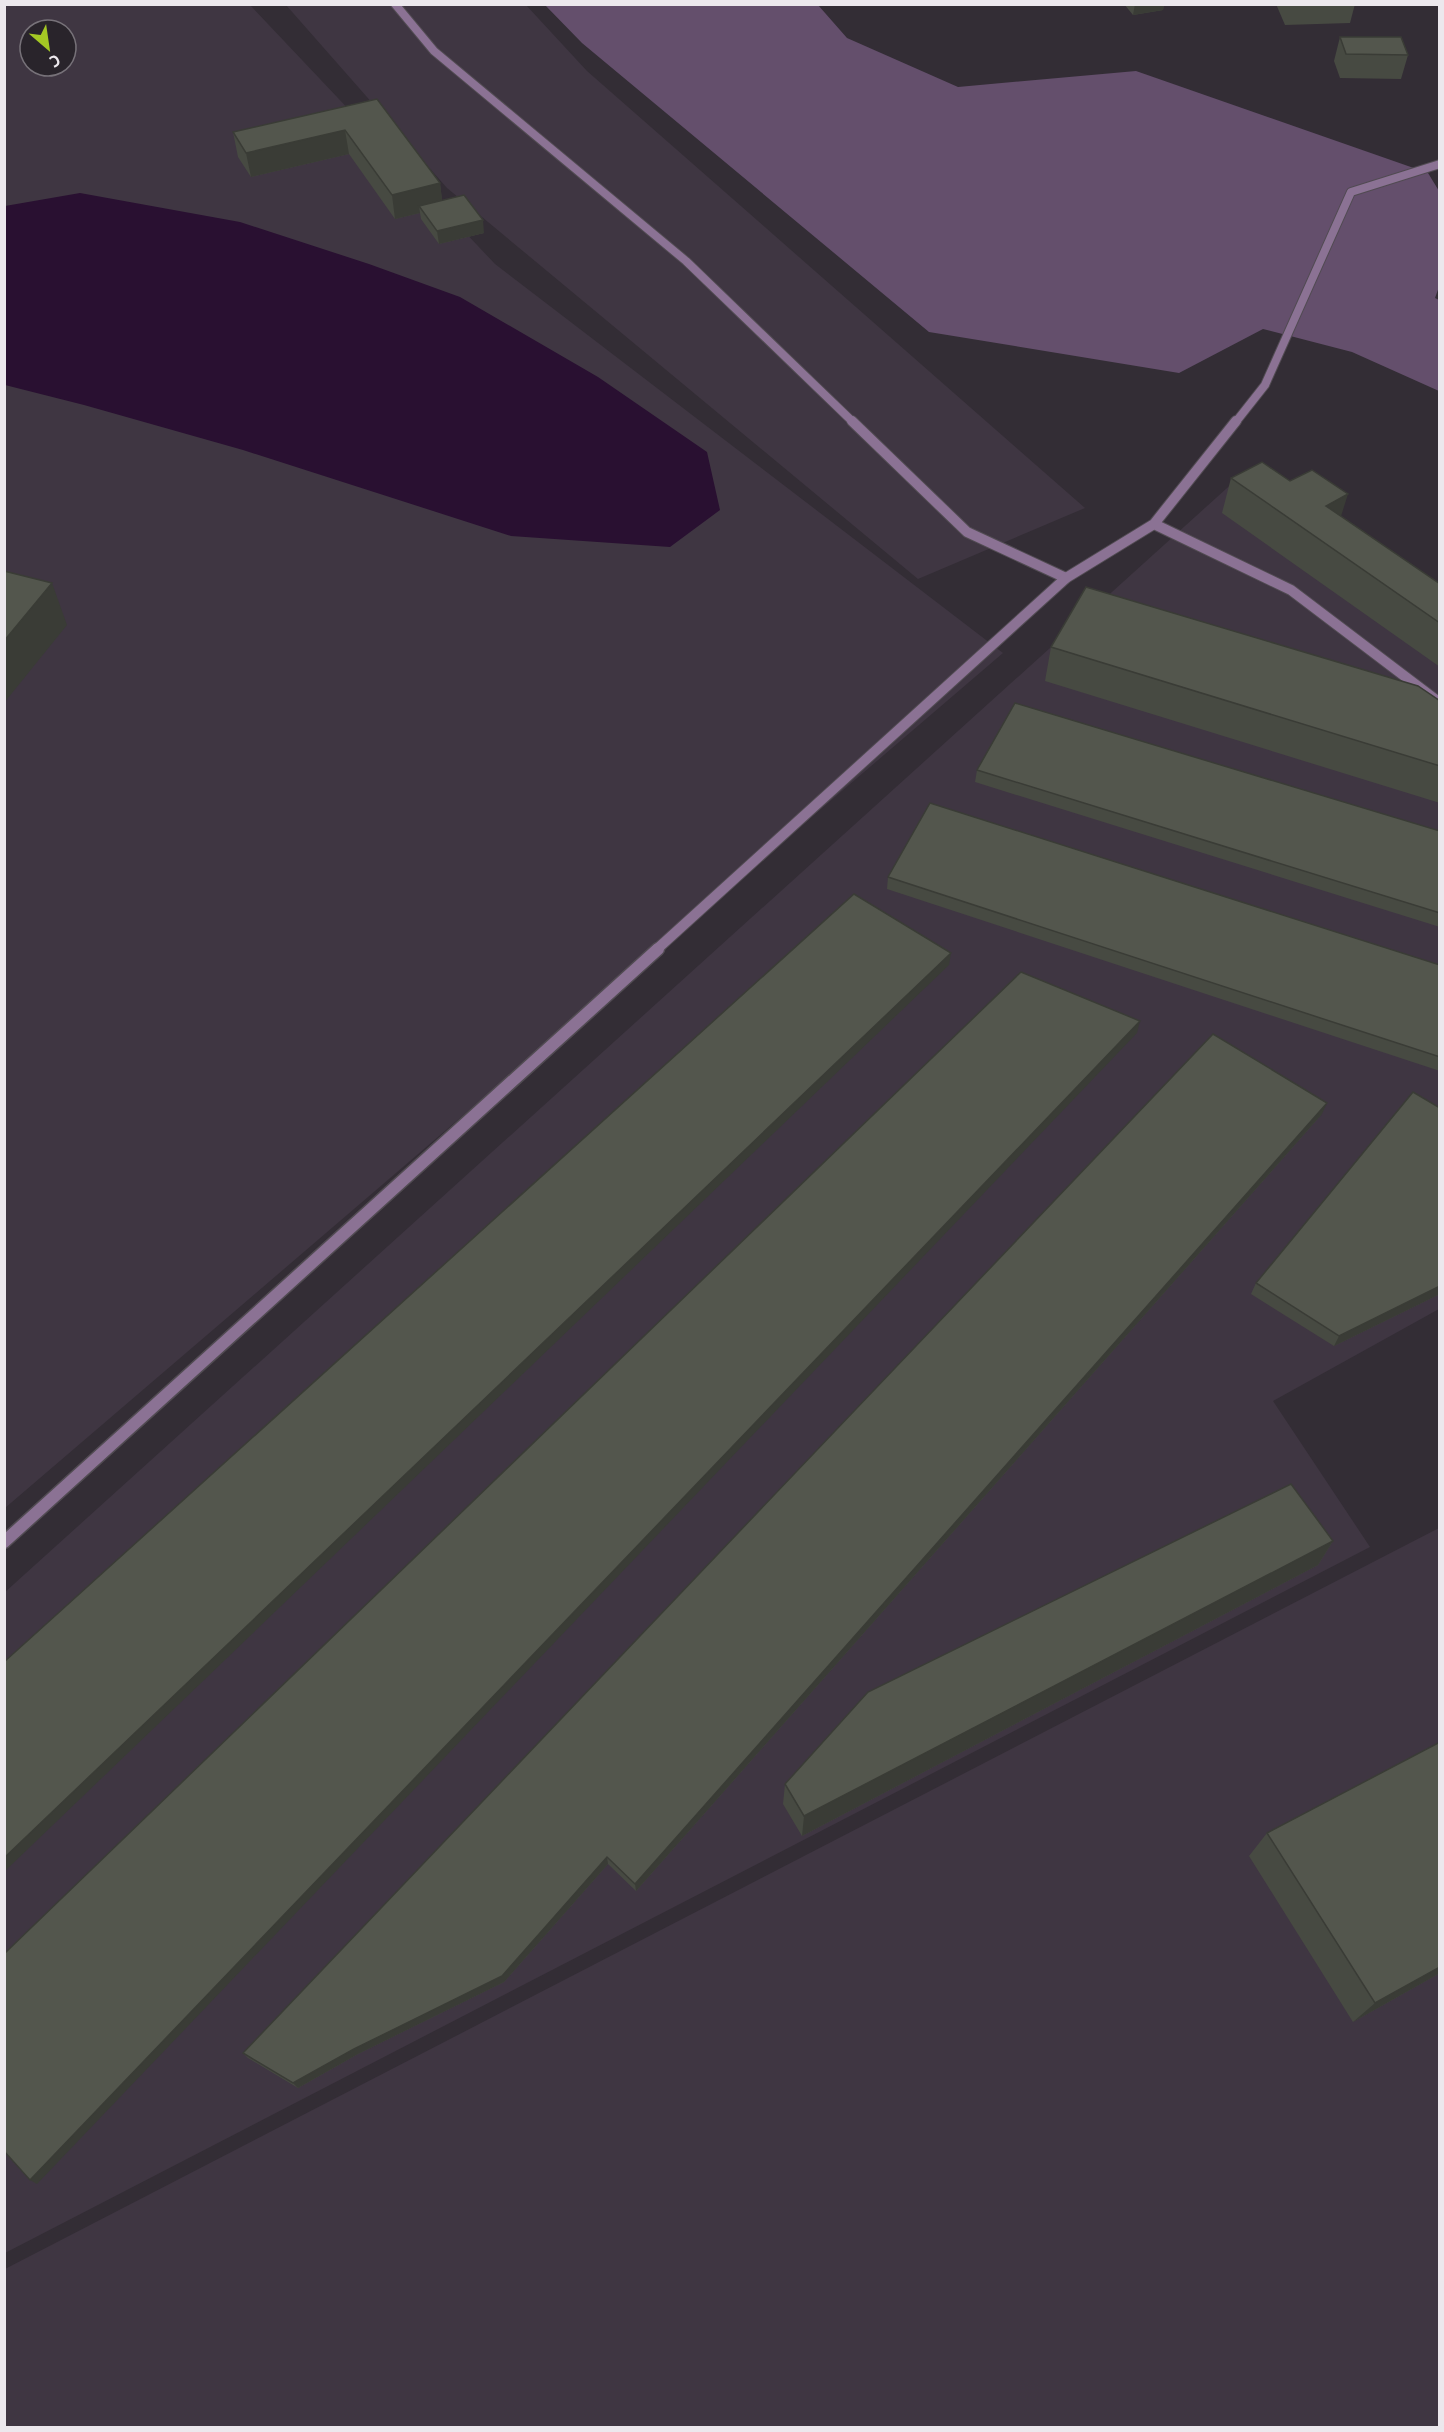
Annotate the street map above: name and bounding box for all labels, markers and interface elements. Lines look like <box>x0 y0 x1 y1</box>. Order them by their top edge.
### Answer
north arrow <box>18 18 78 78</box>
text: С <box>46 50 64 72</box>

